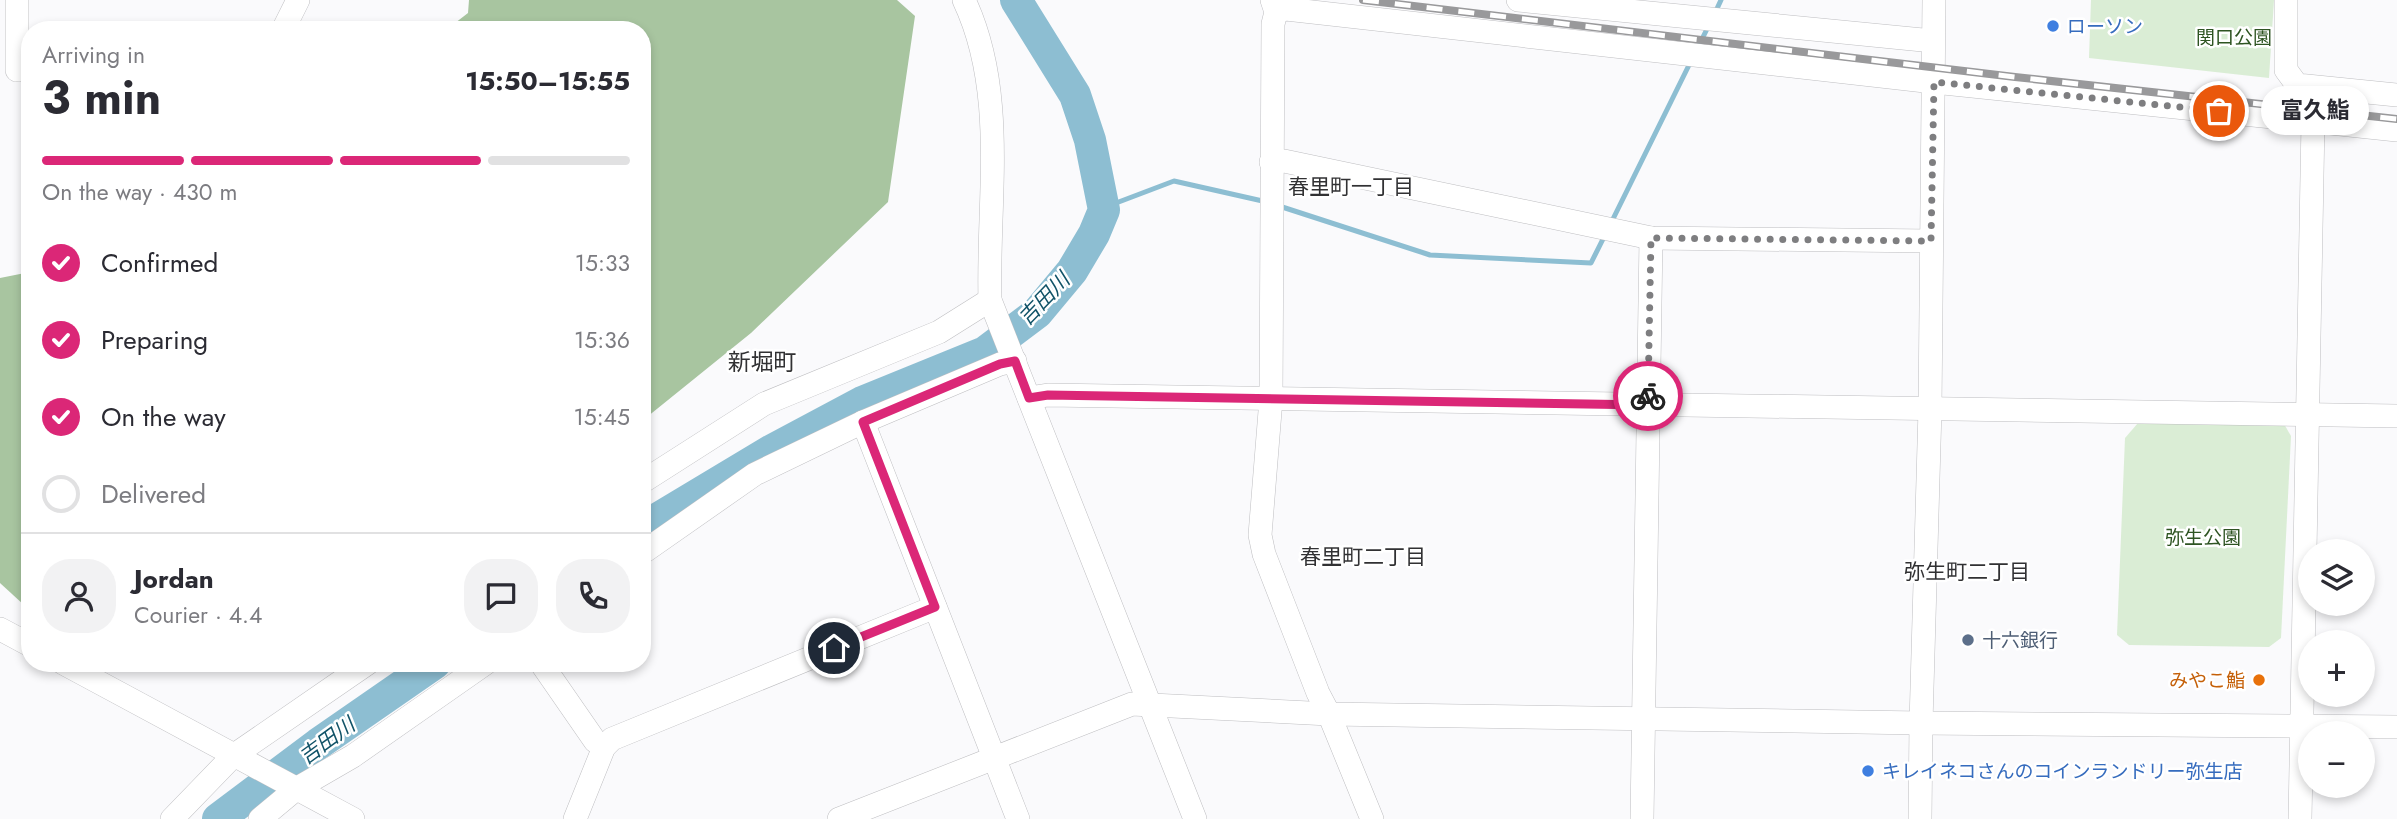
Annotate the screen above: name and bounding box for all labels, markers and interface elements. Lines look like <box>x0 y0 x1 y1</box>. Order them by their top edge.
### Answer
place label: ローソン <box>2067 13 2143 40</box>
marker: ローソン <box>2045 18 2061 34</box>
park label: 関口公園 <box>2196 24 2272 51</box>
text: Arriving in <box>42 38 145 72</box>
text: 15:50–15:55 <box>465 62 630 100</box>
text: 3 min <box>42 65 161 131</box>
pin <box>2189 81 2249 141</box>
callout: 富久鮨 <box>2261 86 2370 136</box>
icon: bag <box>2200 92 2238 130</box>
text: 富久鮨 <box>2281 93 2350 127</box>
district label: 春里町一丁目 <box>1288 172 1414 202</box>
text: On the way · 430 m <box>42 175 238 209</box>
icon: check <box>42 244 80 282</box>
text: Confirmed <box>101 244 218 282</box>
text: 15:33 <box>575 246 630 280</box>
water label: 吉田川 <box>1011 264 1078 332</box>
icon: check <box>42 321 80 359</box>
text: Preparing <box>101 321 208 359</box>
text: 15:36 <box>574 323 630 357</box>
district label: 新堀町 <box>728 345 797 379</box>
courier <box>1613 361 1683 431</box>
icon: bike <box>1629 377 1667 415</box>
icon: check <box>42 398 80 436</box>
text: On the way <box>101 398 226 436</box>
text: 15:45 <box>573 400 630 434</box>
text: Delivered <box>101 475 206 513</box>
park label: 弥生公園 <box>2165 524 2241 551</box>
map controls <box>2298 539 2375 798</box>
button: layers <box>2298 539 2375 616</box>
district label: 春里町二丁目 <box>1300 542 1426 572</box>
district label: 弥生町二丁目 <box>1904 557 2030 587</box>
button: person <box>42 559 116 633</box>
button: chat <box>464 559 538 633</box>
button: phone <box>556 559 630 633</box>
text: Jordan <box>134 560 214 598</box>
text: Courier · 4.4 <box>134 598 262 632</box>
pin <box>804 618 864 678</box>
place label: 十六銀行 <box>1982 627 2058 654</box>
icon: home <box>815 629 853 667</box>
button: + <box>2298 630 2375 707</box>
marker: 十六銀行 <box>1960 632 1976 648</box>
place label: みやこ鮨 <box>2169 667 2245 694</box>
marker: みやこ鮨 <box>2251 672 2267 688</box>
water label: 吉田川 <box>293 709 363 772</box>
button: − <box>2298 721 2375 798</box>
place label: キレイネコさんのコインランドリー弥生店 <box>1882 758 2243 785</box>
marker: キレイネコさんのコインランドリー弥生店 <box>1860 763 1876 779</box>

